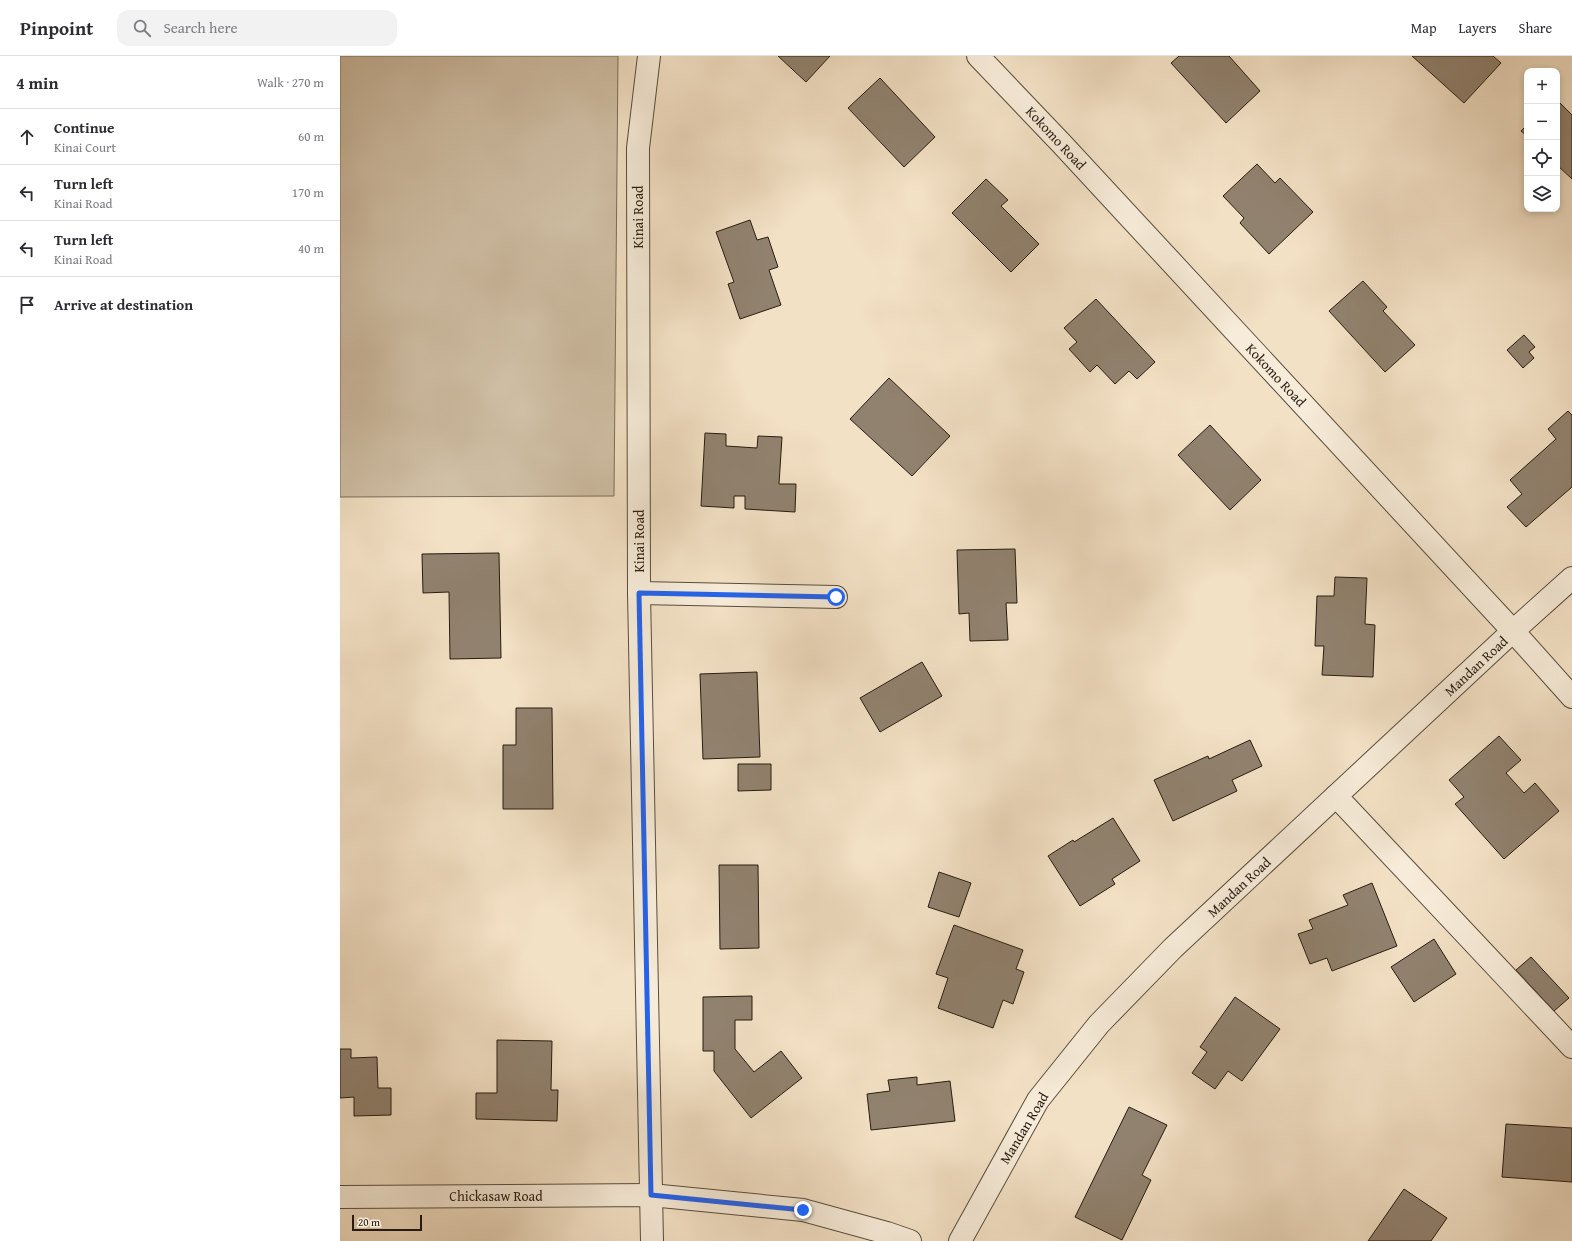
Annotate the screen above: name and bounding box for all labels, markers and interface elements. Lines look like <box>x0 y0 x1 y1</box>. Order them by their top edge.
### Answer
search box <box>117 10 397 46</box>
text: Pinpoint <box>20 14 93 42</box>
icon: search <box>131 17 153 39</box>
text: Search here <box>163 17 237 38</box>
text: Map <box>1411 18 1437 38</box>
text: Layers <box>1459 18 1497 38</box>
text: Share <box>1519 18 1552 38</box>
map controls <box>1524 68 1560 212</box>
button: + <box>1524 68 1560 104</box>
text: 4 min <box>16 70 58 95</box>
text: Walk · 270 m <box>257 73 324 92</box>
street label: Kokomo Road <box>1021 102 1091 175</box>
button: − <box>1524 104 1560 140</box>
text: Continue <box>54 117 115 138</box>
icon: ahead <box>16 126 38 148</box>
text: 60 m <box>298 127 324 146</box>
text: Kinai Court <box>54 138 116 157</box>
button: locate <box>1524 140 1560 176</box>
text: Turn left <box>54 173 113 194</box>
button: layers <box>1524 176 1560 212</box>
icon: left <box>16 182 38 204</box>
text: 170 m <box>292 183 324 202</box>
street label: Kinai Road <box>628 185 648 249</box>
text: Kinai Road <box>54 194 113 213</box>
text: Turn left <box>54 229 113 250</box>
icon: left <box>16 238 38 260</box>
text: 40 m <box>298 239 324 258</box>
text: Kinai Road <box>54 250 113 269</box>
icon: arrive <box>16 294 38 316</box>
text: Arrive at destination <box>54 294 193 315</box>
street label: Kokomo Road <box>1241 339 1311 412</box>
street label: Kinai Road <box>629 509 649 573</box>
route start <box>827 588 845 606</box>
street label: Mandan Road <box>1440 631 1513 701</box>
street label: Mandan Road <box>1203 852 1276 922</box>
street label: Mandan Road <box>995 1088 1054 1168</box>
street label: Chickasaw Road <box>449 1186 543 1206</box>
route end <box>794 1201 812 1219</box>
scale bar <box>352 1213 422 1232</box>
text: 20 m <box>358 1214 380 1230</box>

